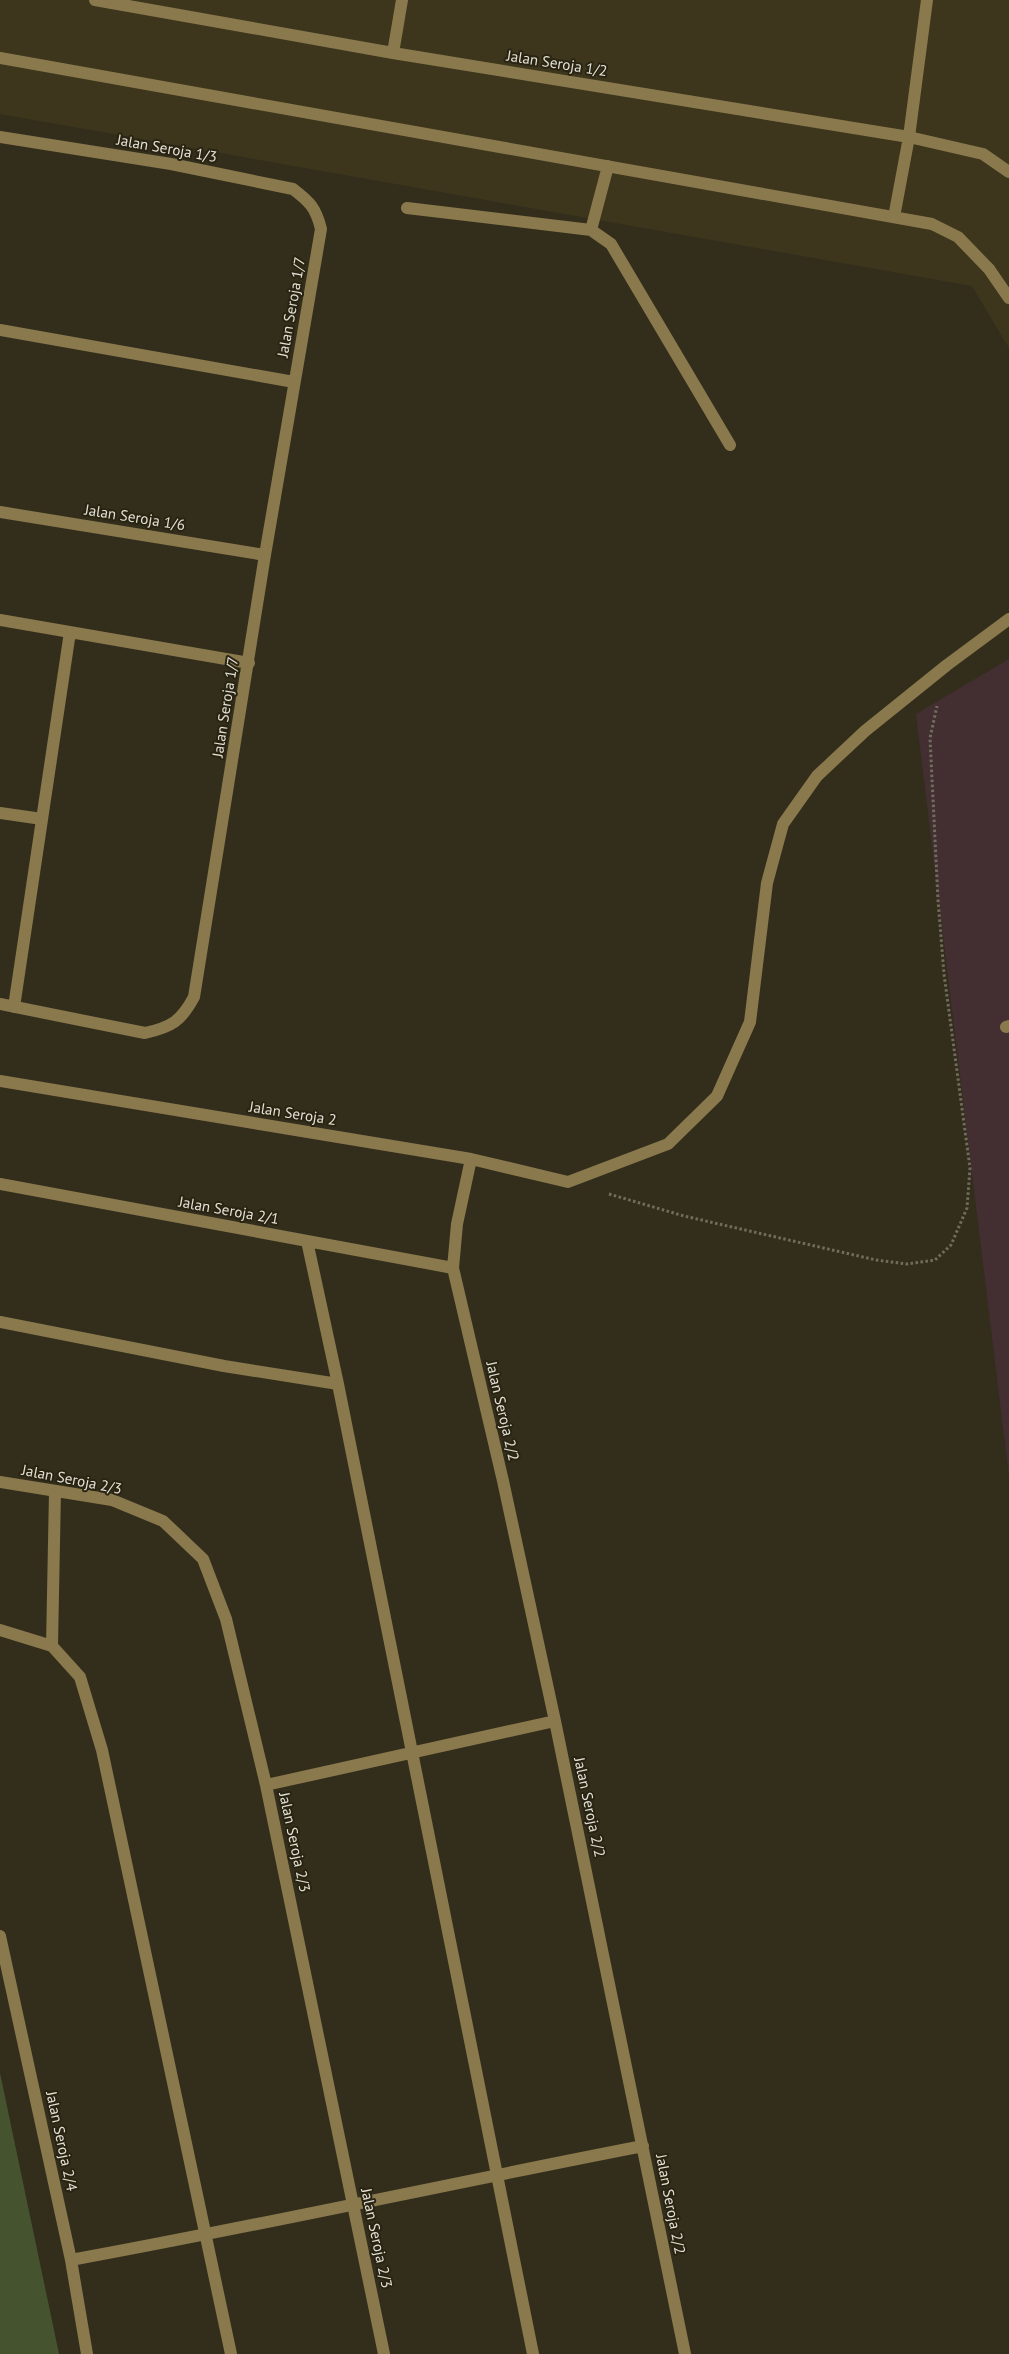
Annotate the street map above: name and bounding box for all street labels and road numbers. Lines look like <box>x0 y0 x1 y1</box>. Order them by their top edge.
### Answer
street label: Jalan Seroja 1/2 <box>504 46 609 80</box>
street label: Jalan Seroja 1/3 <box>114 130 219 166</box>
street label: Jalan Seroja 1/7 <box>273 255 309 360</box>
street label: Jalan Seroja 1/6 <box>82 500 187 534</box>
street label: Jalan Seroja 1/7 <box>208 655 242 760</box>
street label: Jalan Seroja 2 <box>247 1097 338 1129</box>
street label: Jalan Seroja 2/1 <box>176 1192 281 1228</box>
street label: Jalan Seroja 2/2 <box>482 1358 524 1463</box>
street label: Jalan Seroja 2/3 <box>19 1460 124 1498</box>
street label: Jalan Seroja 2/2 <box>570 1754 610 1859</box>
street label: Jalan Seroja 2/3 <box>275 1789 315 1894</box>
street label: Jalan Seroja 2/4 <box>42 2088 82 2193</box>
street label: Jalan Seroja 2/2 <box>652 2151 690 2256</box>
street label: Jalan Seroja 2/3 <box>357 2185 397 2290</box>

